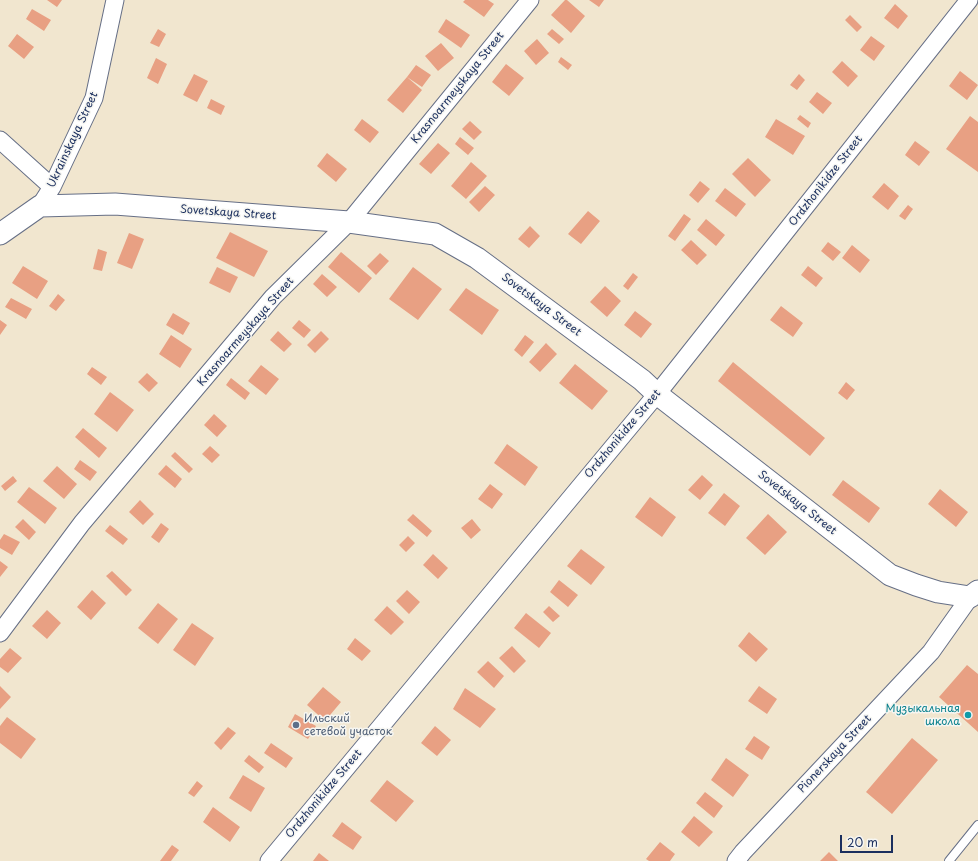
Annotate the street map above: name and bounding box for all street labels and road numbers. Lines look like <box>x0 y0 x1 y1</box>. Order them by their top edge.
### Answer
street label: Krasnoarmeyskaya Street <box>409 29 507 147</box>
street label: Ukrainskaya Street <box>45 90 101 190</box>
street label: Ordzhonikidze Street <box>786 133 866 229</box>
street label: Sovetskaya Street <box>179 203 277 223</box>
street label: Sovetskaya Street <box>499 271 583 339</box>
street label: Krasnoarmeyskaya Street <box>195 275 297 389</box>
street label: Ordzhonikidze Street <box>582 387 664 481</box>
street label: Sovetskaya Street <box>755 468 839 538</box>
street label: Pionerskaya Street <box>796 712 874 796</box>
street label: Ordzhonikidze Street <box>283 747 365 841</box>

